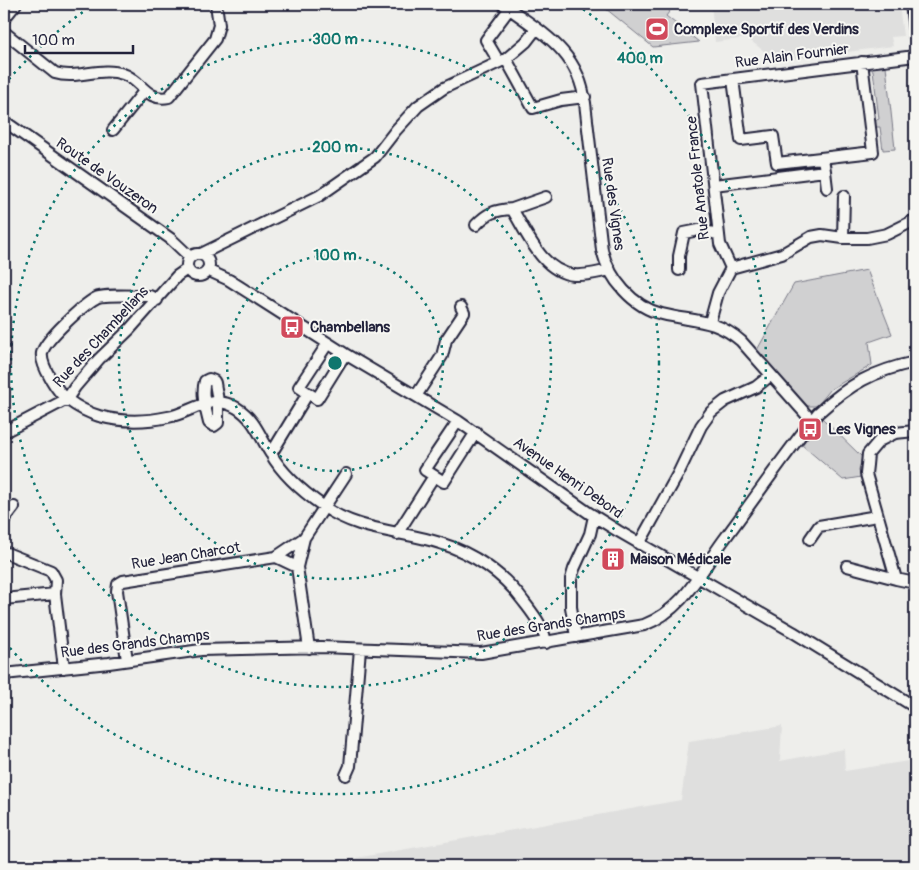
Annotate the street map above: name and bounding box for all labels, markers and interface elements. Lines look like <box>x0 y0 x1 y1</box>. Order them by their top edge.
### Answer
sports icon: Complexe Sportif des Verdins <box>644 16 670 42</box>
place label: Complexe Sportif des Verdins <box>674 20 859 39</box>
scale bar <box>25 22 132 54</box>
text: 300 m <box>312 30 358 49</box>
text: 100 m <box>32 31 75 50</box>
street label: Rue Alain Fournier <box>734 40 851 72</box>
text: 400 m <box>617 49 663 68</box>
street label: Rue Anatole France <box>682 115 714 241</box>
street label: Route de Vouzeron <box>52 134 162 218</box>
text: 200 m <box>312 138 358 157</box>
street label: Rue des Vignes <box>597 156 629 252</box>
text: 100 m <box>314 246 356 265</box>
street label: Rue des Chambellans <box>49 282 153 392</box>
bus stop icon: Chambellans <box>279 314 305 340</box>
place label: Chambellans <box>310 318 390 337</box>
centre of rings <box>326 354 344 372</box>
bus stop icon: Les Vignes <box>797 416 823 442</box>
place label: Les Vignes <box>828 420 896 439</box>
street label: Avenue Henri Debord <box>509 433 627 523</box>
street label: Rue Jean Charcot <box>130 538 243 574</box>
building icon: Maison Médicale <box>600 546 626 572</box>
place label: Maison Médicale <box>630 550 732 569</box>
street label: Rue des Grands Champs <box>476 604 627 646</box>
street label: Rue des Grands Champs <box>60 625 211 663</box>

